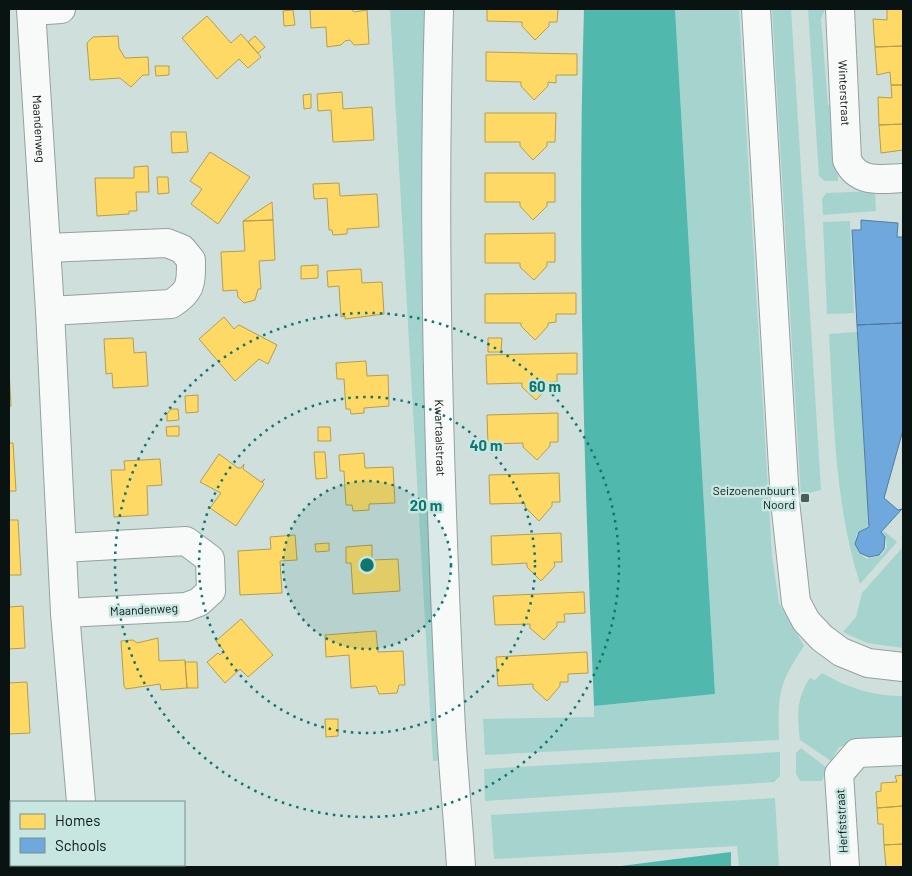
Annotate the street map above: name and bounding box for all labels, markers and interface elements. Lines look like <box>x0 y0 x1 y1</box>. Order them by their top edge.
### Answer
street label: Winterstraat <box>836 60 853 126</box>
street label: Maandenweg <box>30 94 49 163</box>
text: 60 m <box>529 377 561 395</box>
street label: Kwartaalstraat <box>433 399 449 477</box>
text: 40 m <box>469 436 503 454</box>
place label: Seizoenenbuurt Noord <box>713 483 795 511</box>
marker: Seizoenenbuurt Noord <box>799 492 811 504</box>
text: 20 m <box>410 496 442 514</box>
centre of rings <box>358 556 376 574</box>
street label: Maandenweg <box>110 600 178 618</box>
street label: Herfststraat <box>832 789 850 853</box>
legend <box>10 801 185 866</box>
text: Homes <box>55 811 100 829</box>
text: Schools <box>55 836 107 854</box>

